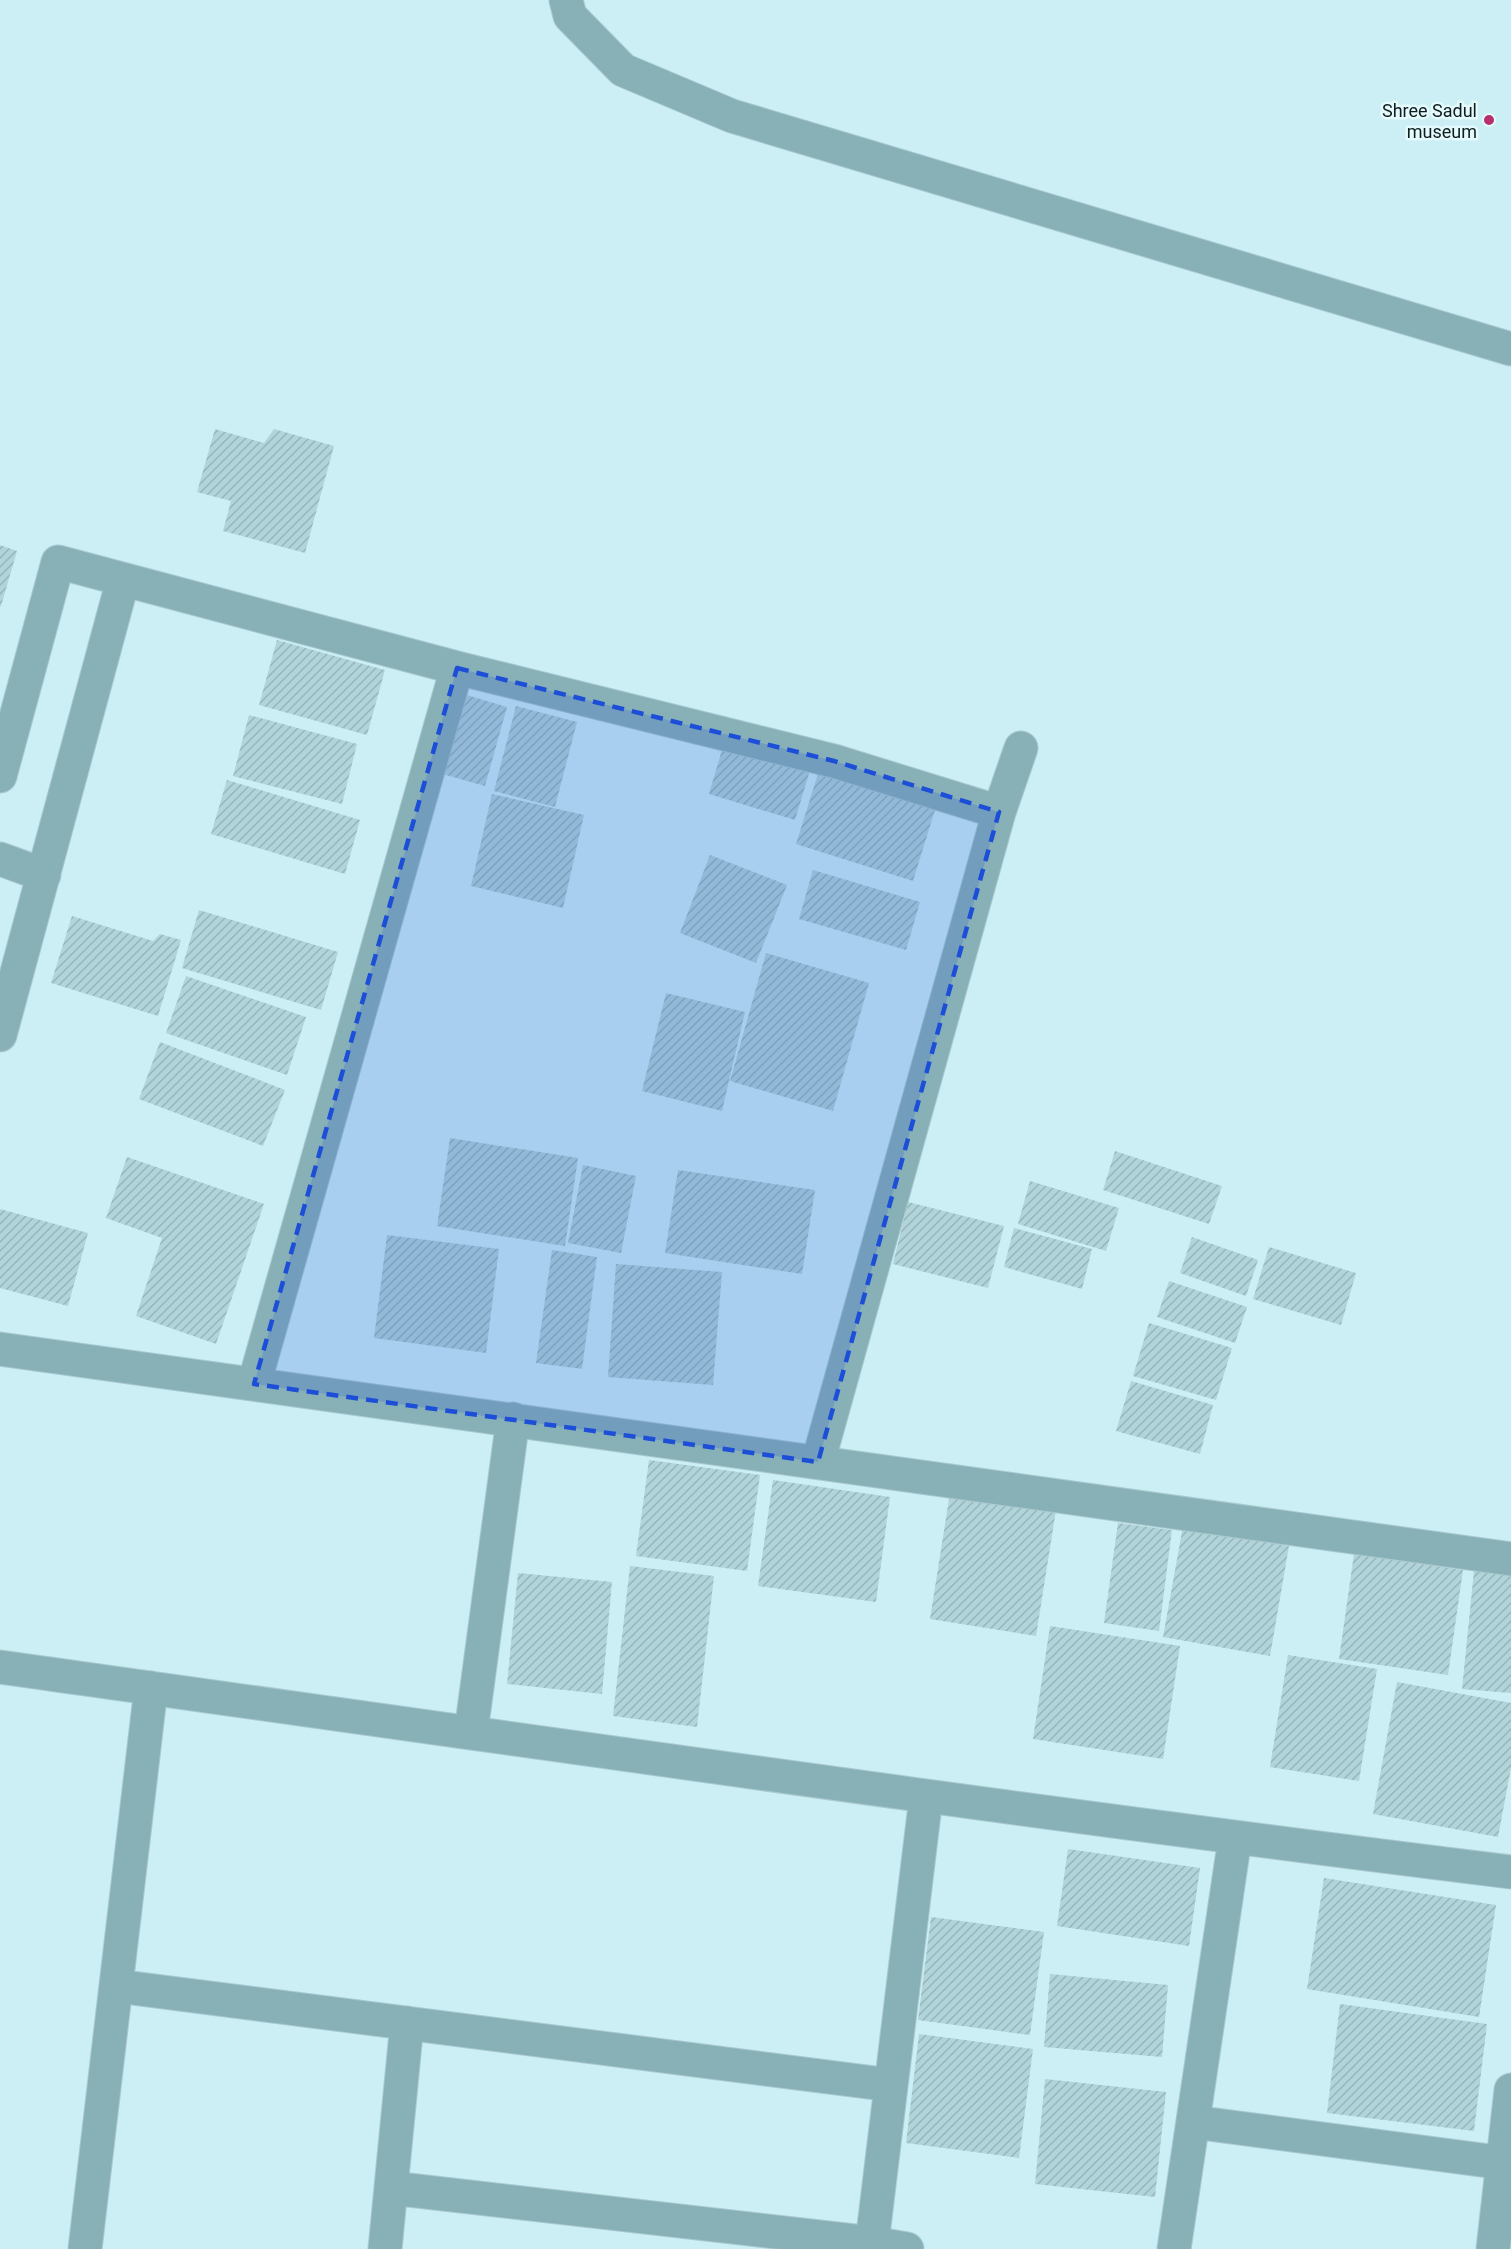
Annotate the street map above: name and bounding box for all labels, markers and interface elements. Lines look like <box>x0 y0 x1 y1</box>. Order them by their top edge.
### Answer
place label: Shree Sadul museum <box>1382 100 1477 142</box>
marker: Shree Sadul museum <box>1482 113 1496 127</box>

